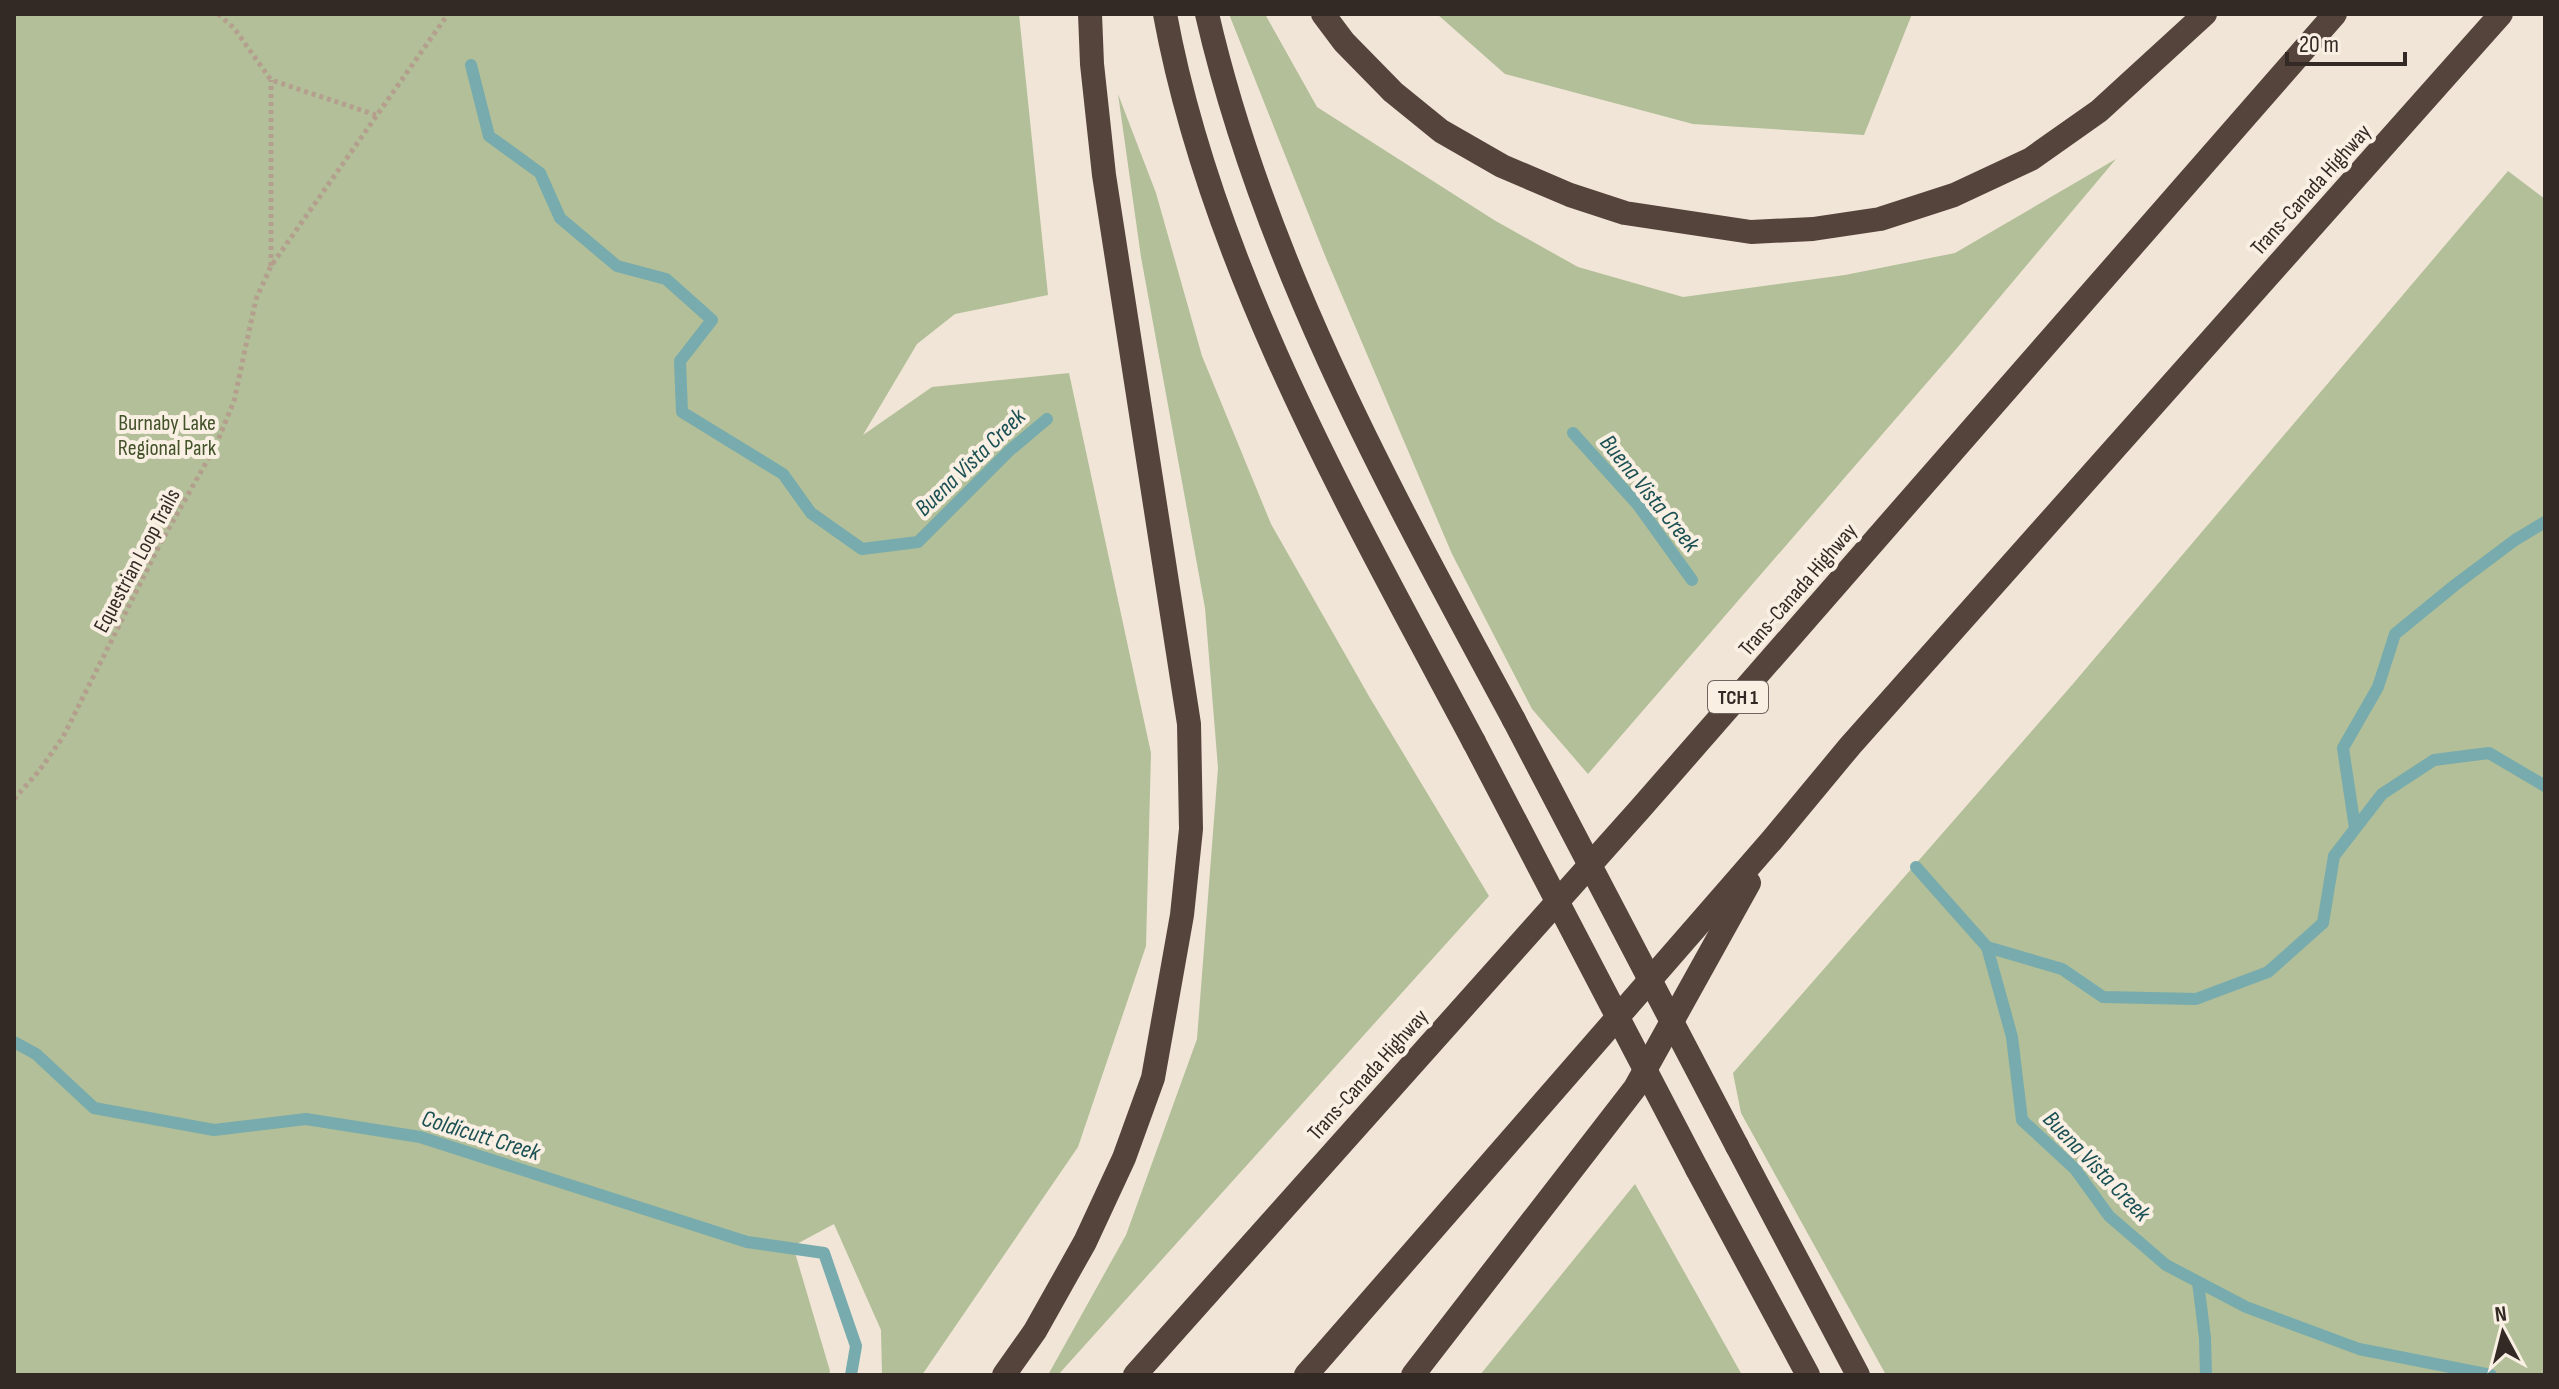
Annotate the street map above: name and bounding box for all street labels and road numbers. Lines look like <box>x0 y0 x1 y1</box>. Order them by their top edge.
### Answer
street label: Trans-Canada Highway <box>2245 118 2377 261</box>
street label: Equestrian Loop Trails <box>88 484 187 637</box>
street label: Trans-Canada Highway <box>1733 518 1864 662</box>
road number: TCH 1 <box>1708 681 1768 713</box>
street label: Trans-Canada Highway <box>1302 1003 1434 1146</box>

